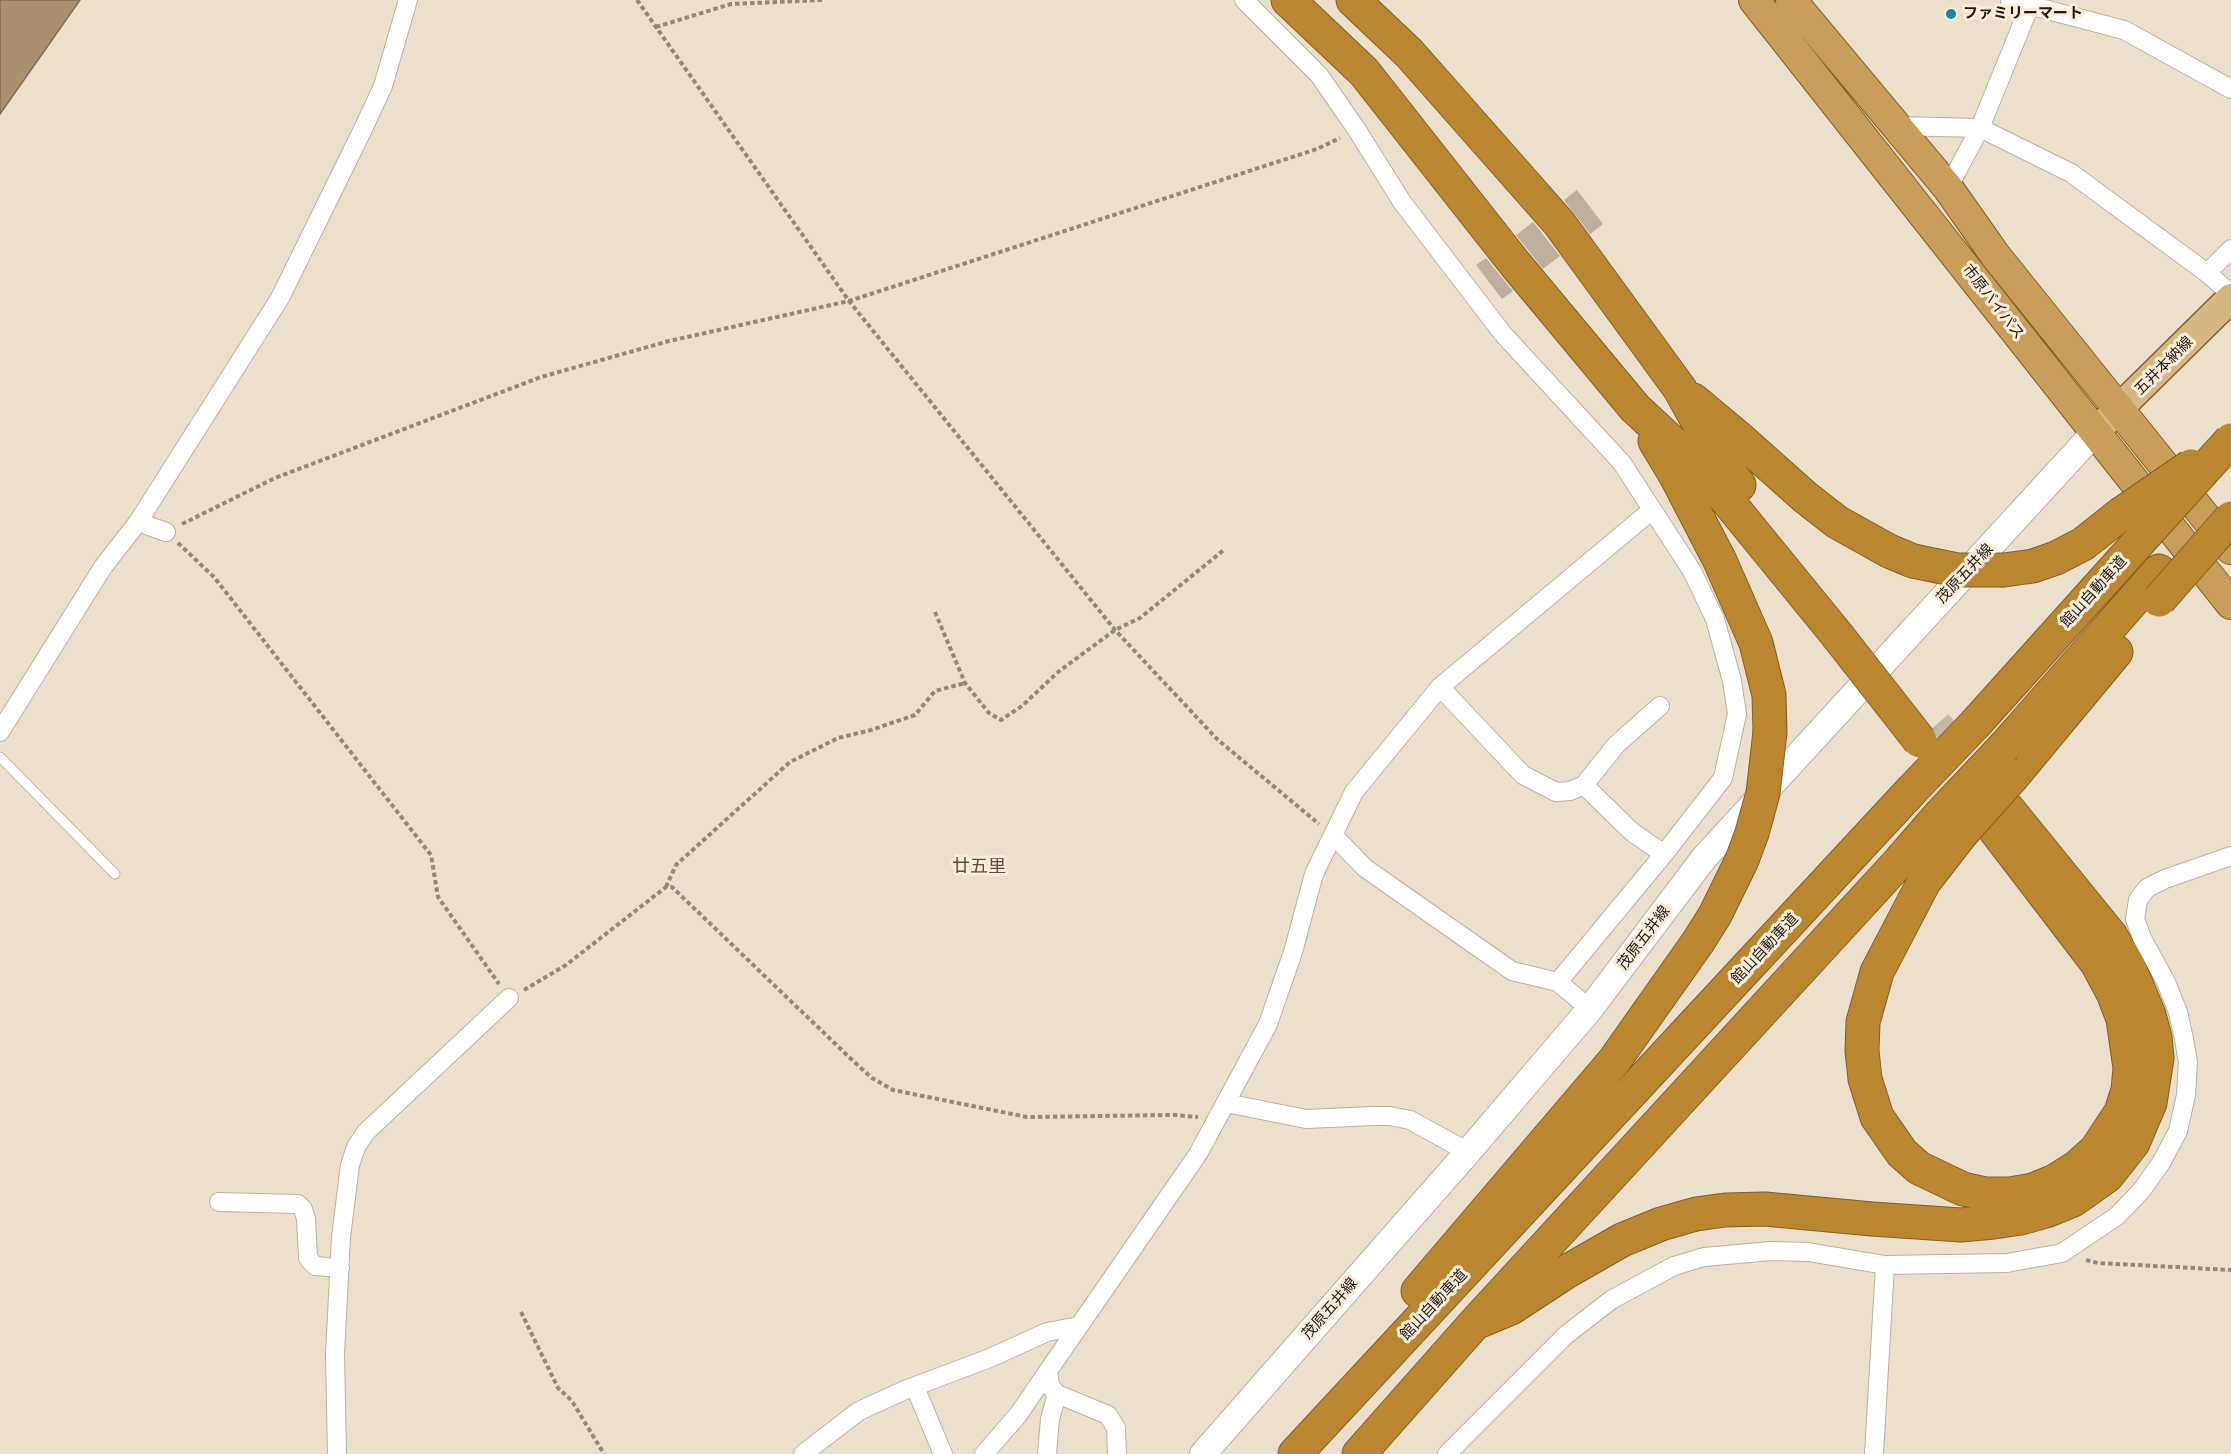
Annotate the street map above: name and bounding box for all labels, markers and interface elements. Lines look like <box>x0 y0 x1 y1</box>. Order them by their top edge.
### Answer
place label: ファミリーマート <box>1963 5 2083 23</box>
marker: ファミリーマート <box>1944 7 1958 21</box>
street label: 市原バイパス <box>1958 261 2028 343</box>
street label: 五井本納線 <box>2131 333 2197 399</box>
street label: 茂原五井線 <box>1933 540 1997 608</box>
street label: 館山自動車道 <box>2057 553 2131 631</box>
district label: 廿五里 <box>952 856 1006 878</box>
street label: 茂原五井線 <box>1614 903 1674 973</box>
street label: 館山自動車道 <box>1728 910 1802 988</box>
street label: 館山自動車道 <box>1397 1266 1471 1344</box>
street label: 茂原五井線 <box>1299 1275 1361 1343</box>

